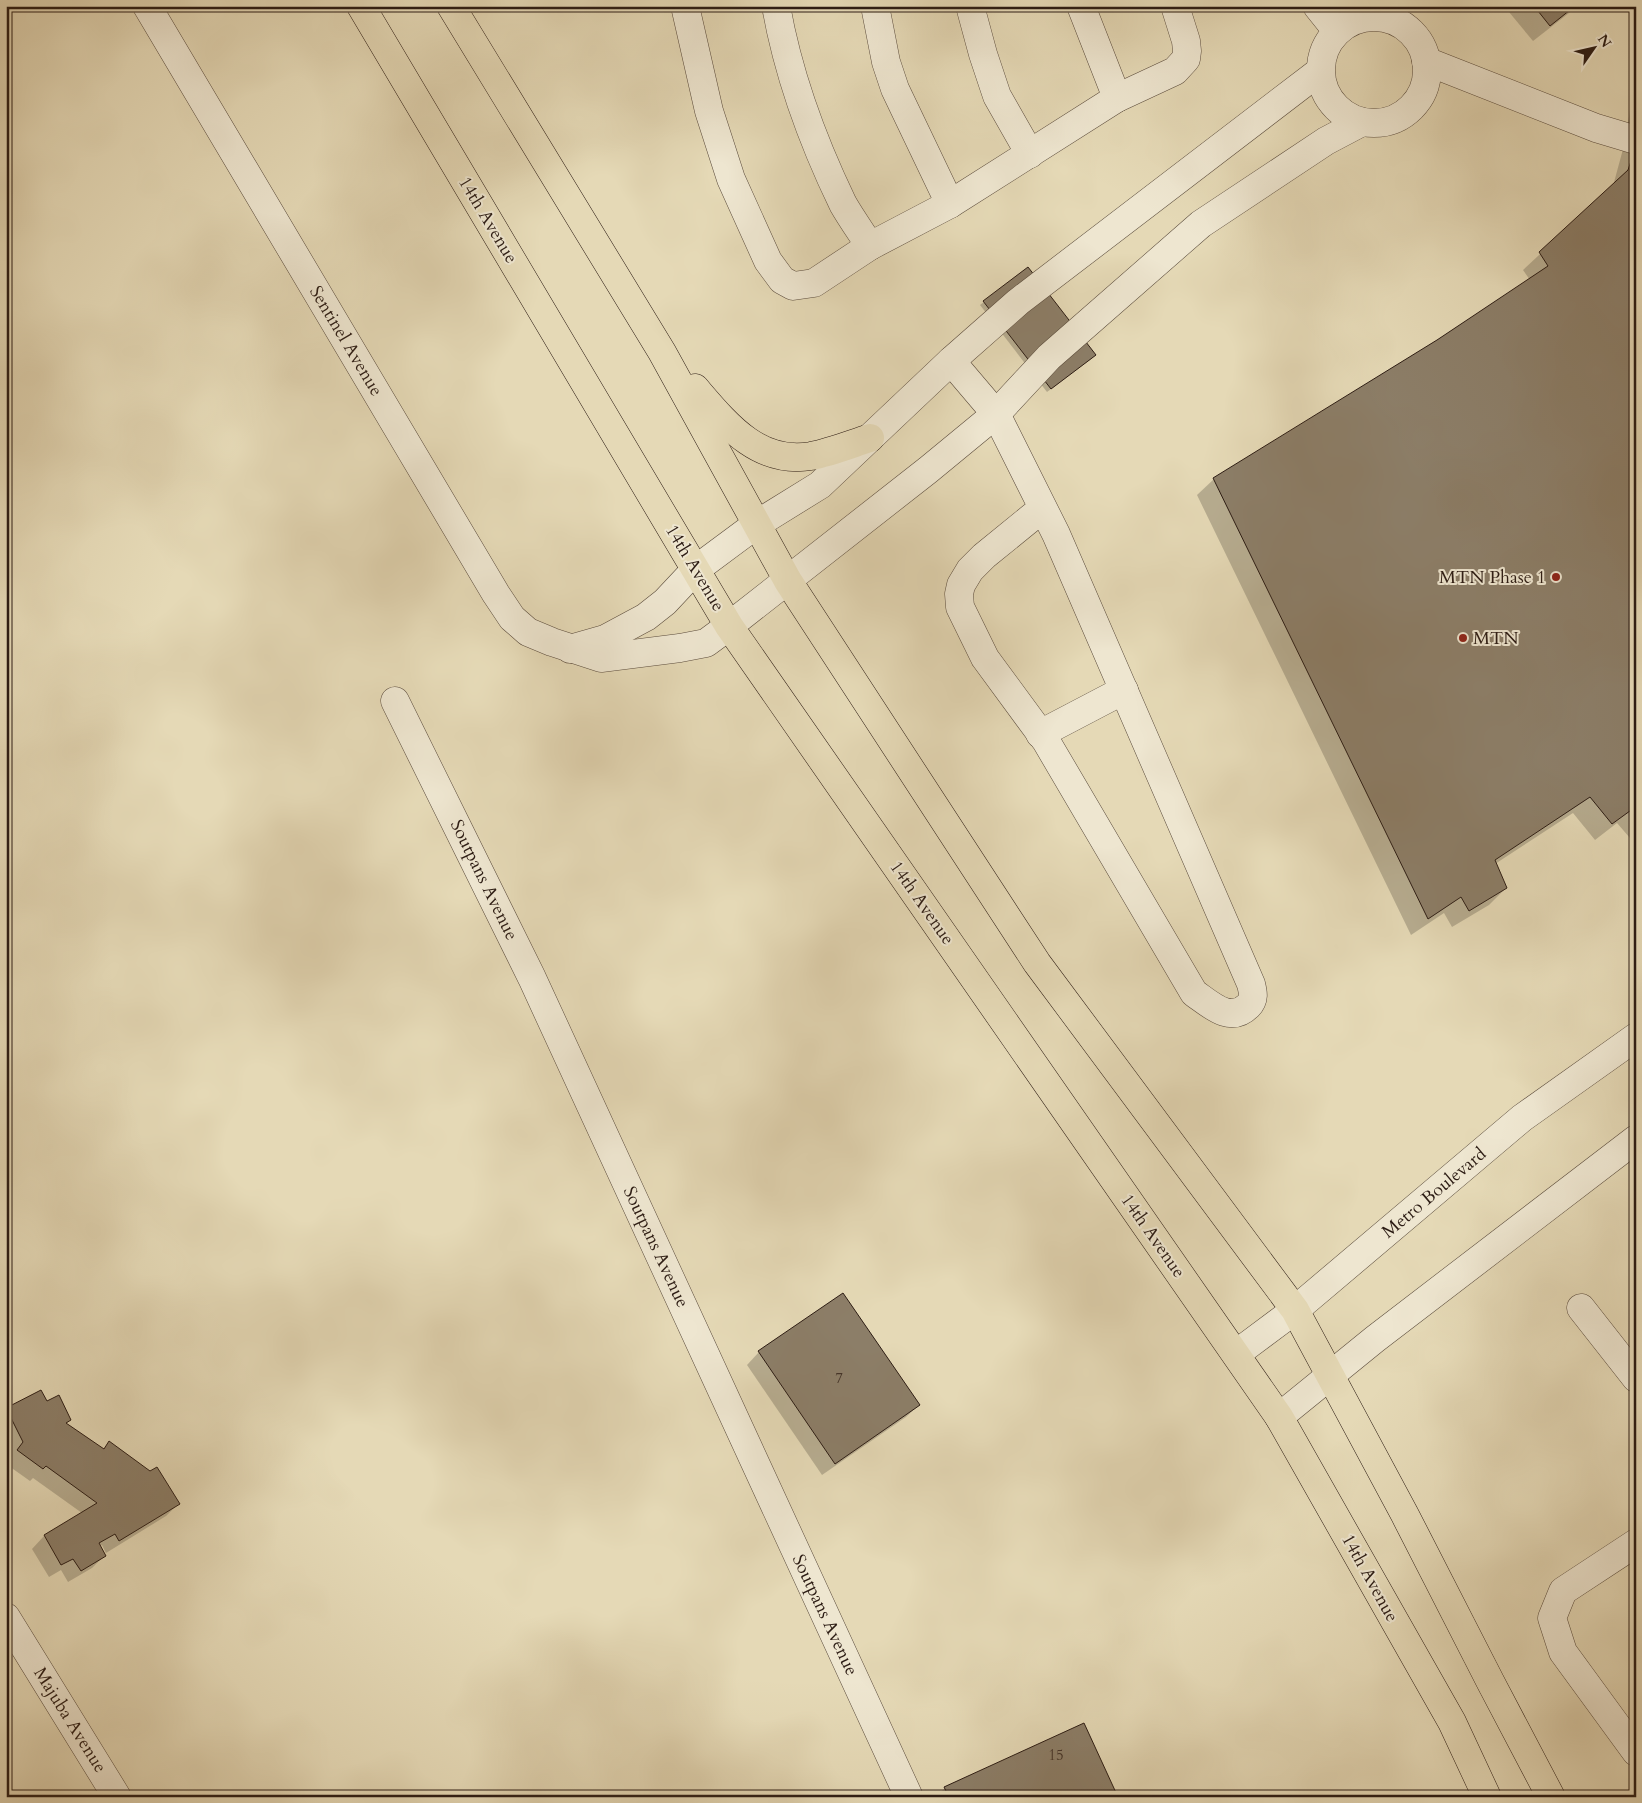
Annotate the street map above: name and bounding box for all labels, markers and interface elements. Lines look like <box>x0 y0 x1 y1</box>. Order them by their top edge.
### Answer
north arrow <box>1570 22 1620 72</box>
text: N <box>1593 31 1616 51</box>
street label: 14th Avenue <box>452 172 524 268</box>
street label: Sentinel Avenue <box>303 281 389 401</box>
street label: 14th Avenue <box>659 520 731 616</box>
place label: MTN Phase 1 <box>1439 565 1546 590</box>
marker: MTN Phase 1 <box>1550 571 1562 583</box>
place label: MTN <box>1473 626 1519 651</box>
marker: MTN <box>1457 632 1469 644</box>
street label: Soutpans Avenue <box>444 816 524 944</box>
street label: 14th Avenue <box>884 856 960 950</box>
street label: Metro Boulevard <box>1376 1142 1492 1244</box>
street label: Soutpans Avenue <box>617 1182 695 1312</box>
street label: 14th Avenue <box>1115 1189 1191 1283</box>
house number: 7 <box>835 1368 843 1388</box>
street label: 14th Avenue <box>1336 1529 1404 1627</box>
street label: Soutpans Avenue <box>786 1550 864 1680</box>
street label: Majuba Avenue <box>28 1662 112 1778</box>
house number: 15 <box>1048 1745 1064 1765</box>

